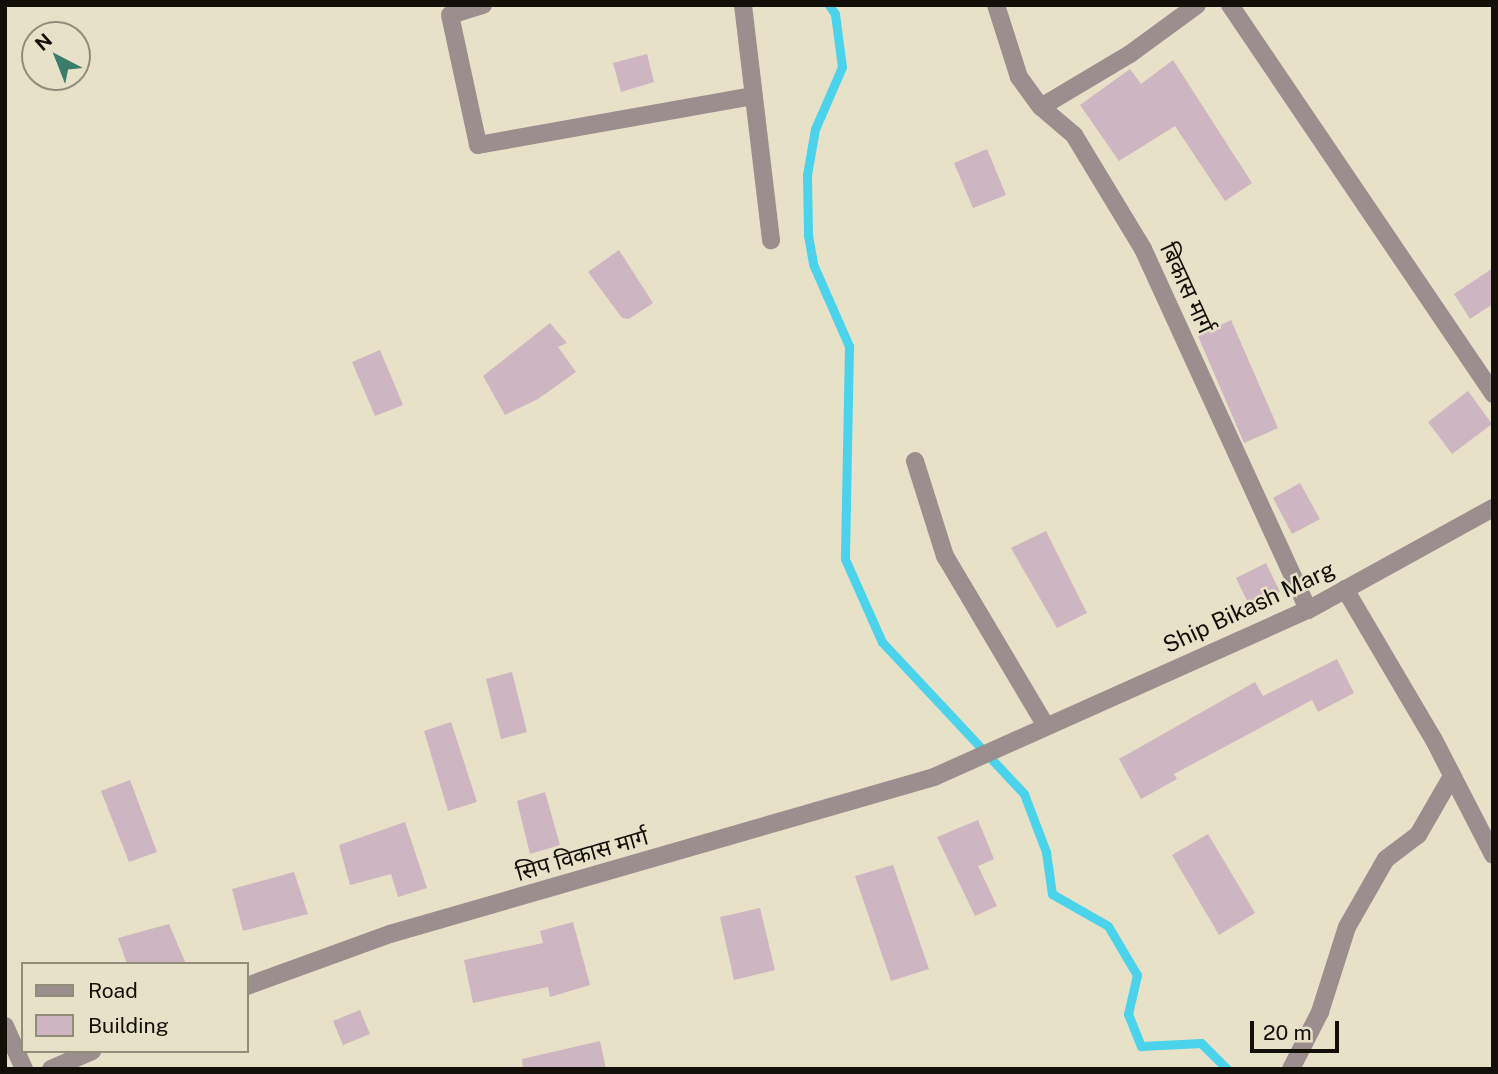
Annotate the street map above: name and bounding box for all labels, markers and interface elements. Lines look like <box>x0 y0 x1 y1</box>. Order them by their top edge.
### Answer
north arrow <box>21 21 91 91</box>
text: N <box>30 29 56 55</box>
street label: बिकास मार्ग <box>1154 238 1220 338</box>
street label: Ship Bikash Marg <box>1159 555 1339 659</box>
street label: सिप विकास मार्ग <box>513 823 651 887</box>
legend <box>21 962 248 1053</box>
text: Road <box>88 978 138 1003</box>
scale bar <box>1253 1007 1342 1052</box>
text: Building <box>88 1013 169 1038</box>
text: 20 m <box>1263 1020 1312 1045</box>

